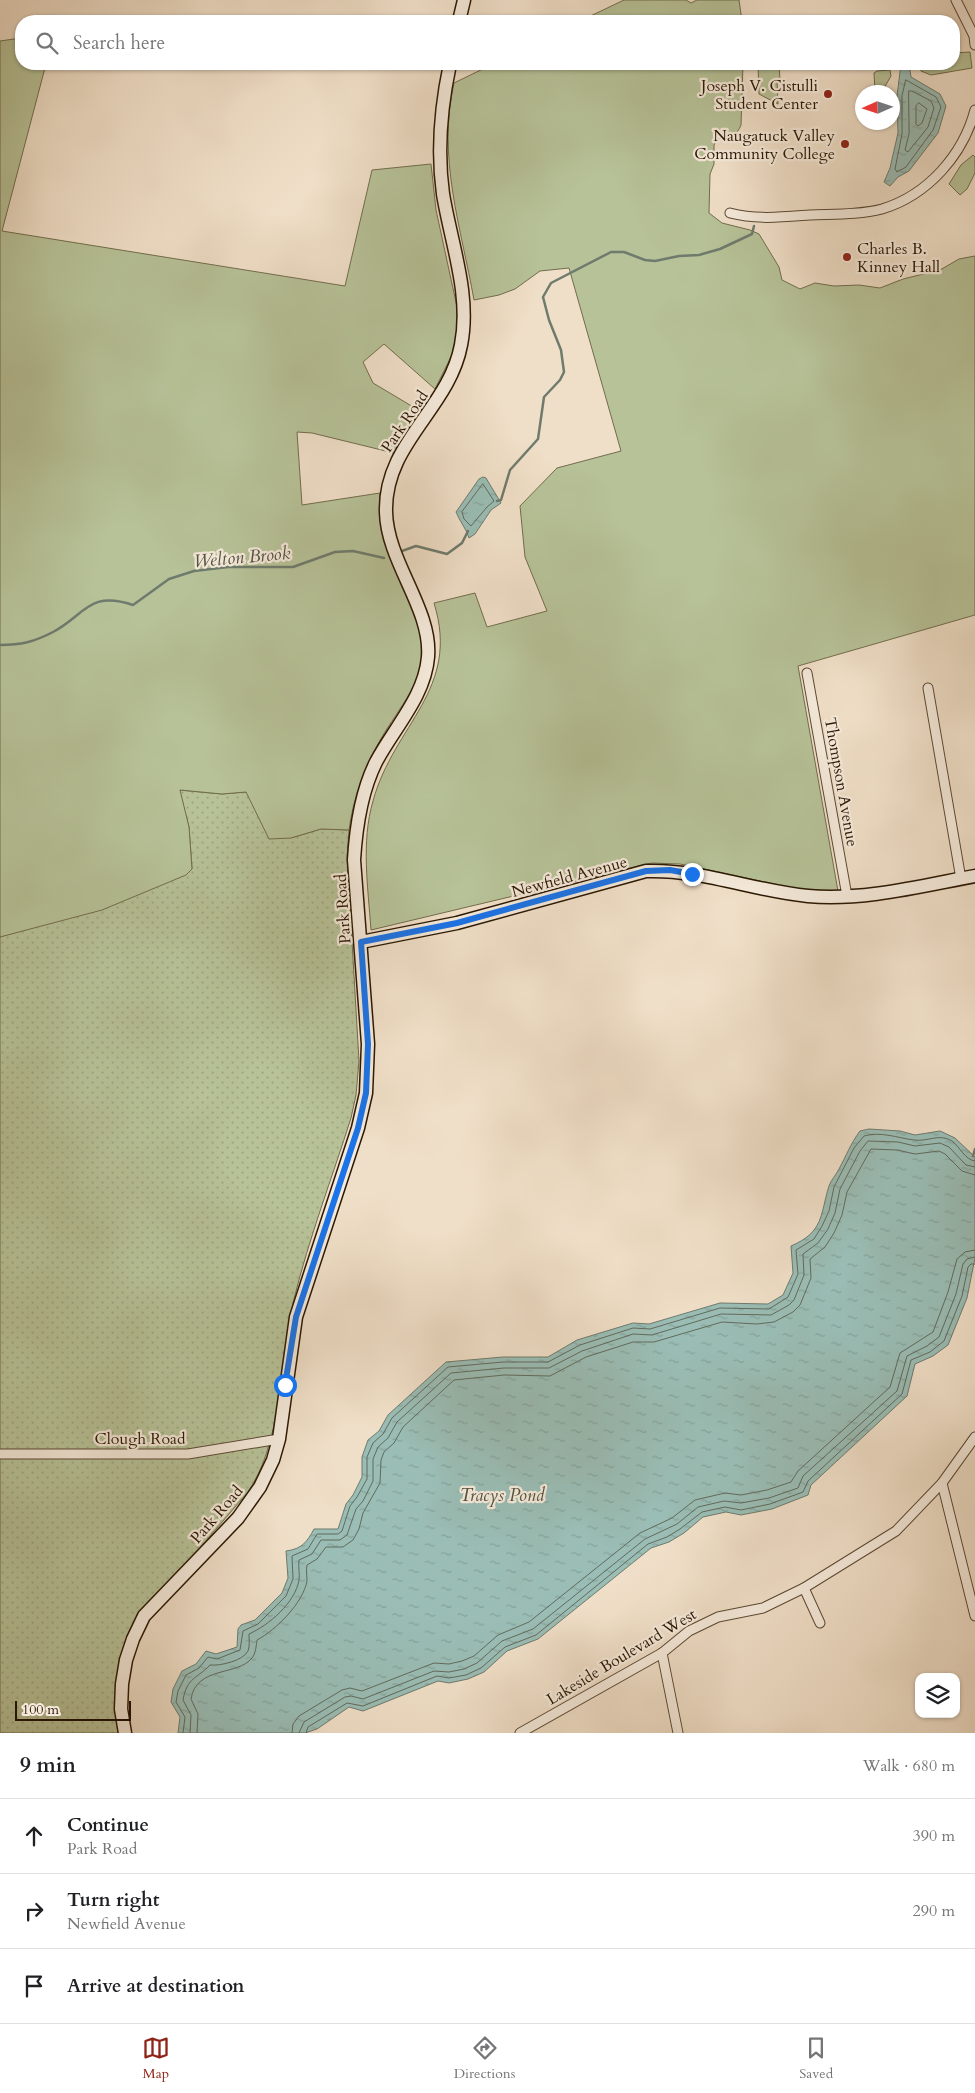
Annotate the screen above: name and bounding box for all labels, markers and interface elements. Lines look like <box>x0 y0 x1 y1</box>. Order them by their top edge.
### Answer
search box <box>15 15 960 70</box>
icon: search <box>33 29 61 57</box>
text: Search here <box>73 30 165 56</box>
place label: Joseph V. Cistulli Student Center <box>699 75 819 115</box>
north arrow <box>855 85 900 130</box>
marker: Joseph V. Cistulli Student Center <box>822 88 834 100</box>
place label: Naugatuck Valley Community College <box>694 125 836 165</box>
marker: Naugatuck Valley Community College <box>839 138 851 150</box>
place label: Charles B. Kinney Hall <box>857 238 940 278</box>
marker: Charles B. Kinney Hall <box>841 251 853 263</box>
street label: Park Road <box>376 386 434 457</box>
water label: Welton Brook <box>193 541 292 574</box>
street label: Thompson Avenue <box>819 716 863 848</box>
street label: Newfield Avenue <box>509 851 629 903</box>
route end <box>681 863 704 886</box>
street label: Park Road <box>330 873 356 945</box>
route start <box>274 1374 297 1397</box>
street label: Clough Road <box>95 1428 186 1450</box>
street label: Park Road <box>185 1481 248 1548</box>
water label: Tracys Pond <box>460 1483 546 1508</box>
street label: Lakeside Boulevard West <box>543 1603 700 1710</box>
map controls <box>915 1673 960 1718</box>
button: layers <box>915 1673 960 1718</box>
scale bar <box>15 1698 131 1721</box>
text: 100 m <box>22 1700 59 1719</box>
text: 9 min <box>20 1751 76 1780</box>
text: Walk · 680 m <box>863 1755 955 1777</box>
text: Continue <box>67 1812 149 1838</box>
icon: ahead <box>20 1822 48 1850</box>
text: 390 m <box>913 1825 955 1847</box>
text: Park Road <box>67 1838 137 1860</box>
text: Turn right <box>67 1887 159 1913</box>
icon: right <box>20 1897 48 1925</box>
text: 290 m <box>913 1900 955 1922</box>
text: Newfield Avenue <box>67 1913 186 1935</box>
icon: arrive <box>20 1972 48 2000</box>
text: Arrive at destination <box>67 1973 244 1999</box>
tab: Map <box>142 2034 170 2083</box>
tab: Directions <box>454 2034 515 2083</box>
tab: Saved <box>799 2034 833 2083</box>

